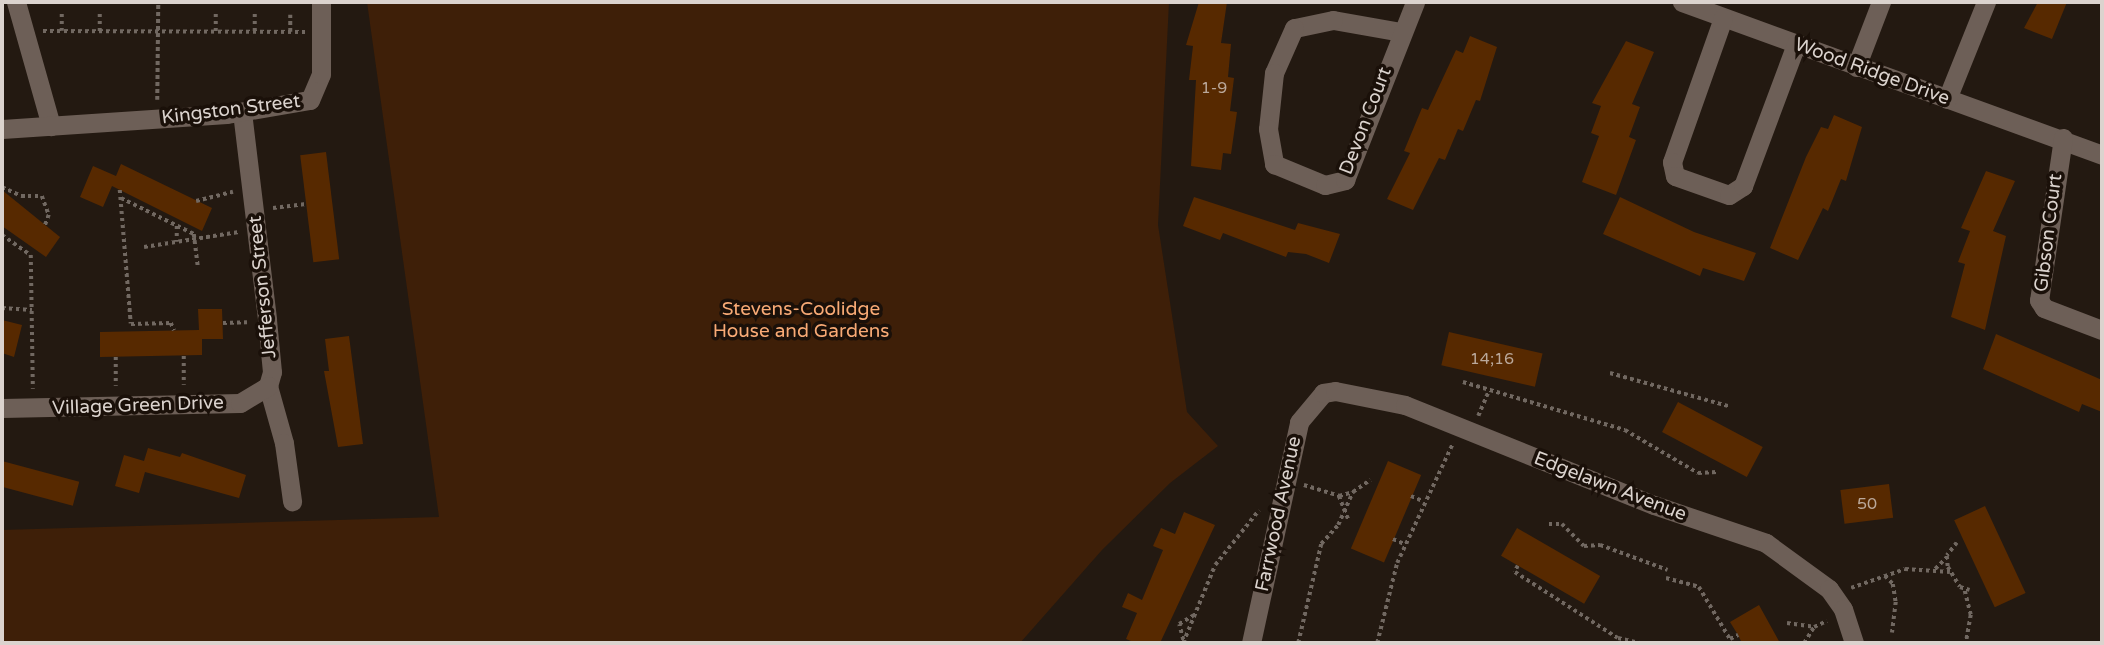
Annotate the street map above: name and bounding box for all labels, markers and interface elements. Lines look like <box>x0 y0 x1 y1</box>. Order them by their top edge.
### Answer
street label: Wood Ridge Drive <box>1791 33 1953 111</box>
street label: Devon Court <box>1335 64 1397 178</box>
house number: 1-9 <box>1201 78 1227 98</box>
street label: Kingston Street <box>160 90 302 130</box>
street label: Gibson Court <box>2030 173 2068 293</box>
street label: Jefferson Street <box>244 215 282 359</box>
park label: Stevens-Coolidge House and Gardens <box>713 299 889 343</box>
house number: 14;16 <box>1470 349 1514 369</box>
street label: Village Green Drive <box>52 392 224 420</box>
street label: Farrwood Avenue <box>1251 434 1307 594</box>
street label: Edgelawn Avenue <box>1531 447 1689 527</box>
house number: 50 <box>1857 494 1877 514</box>

